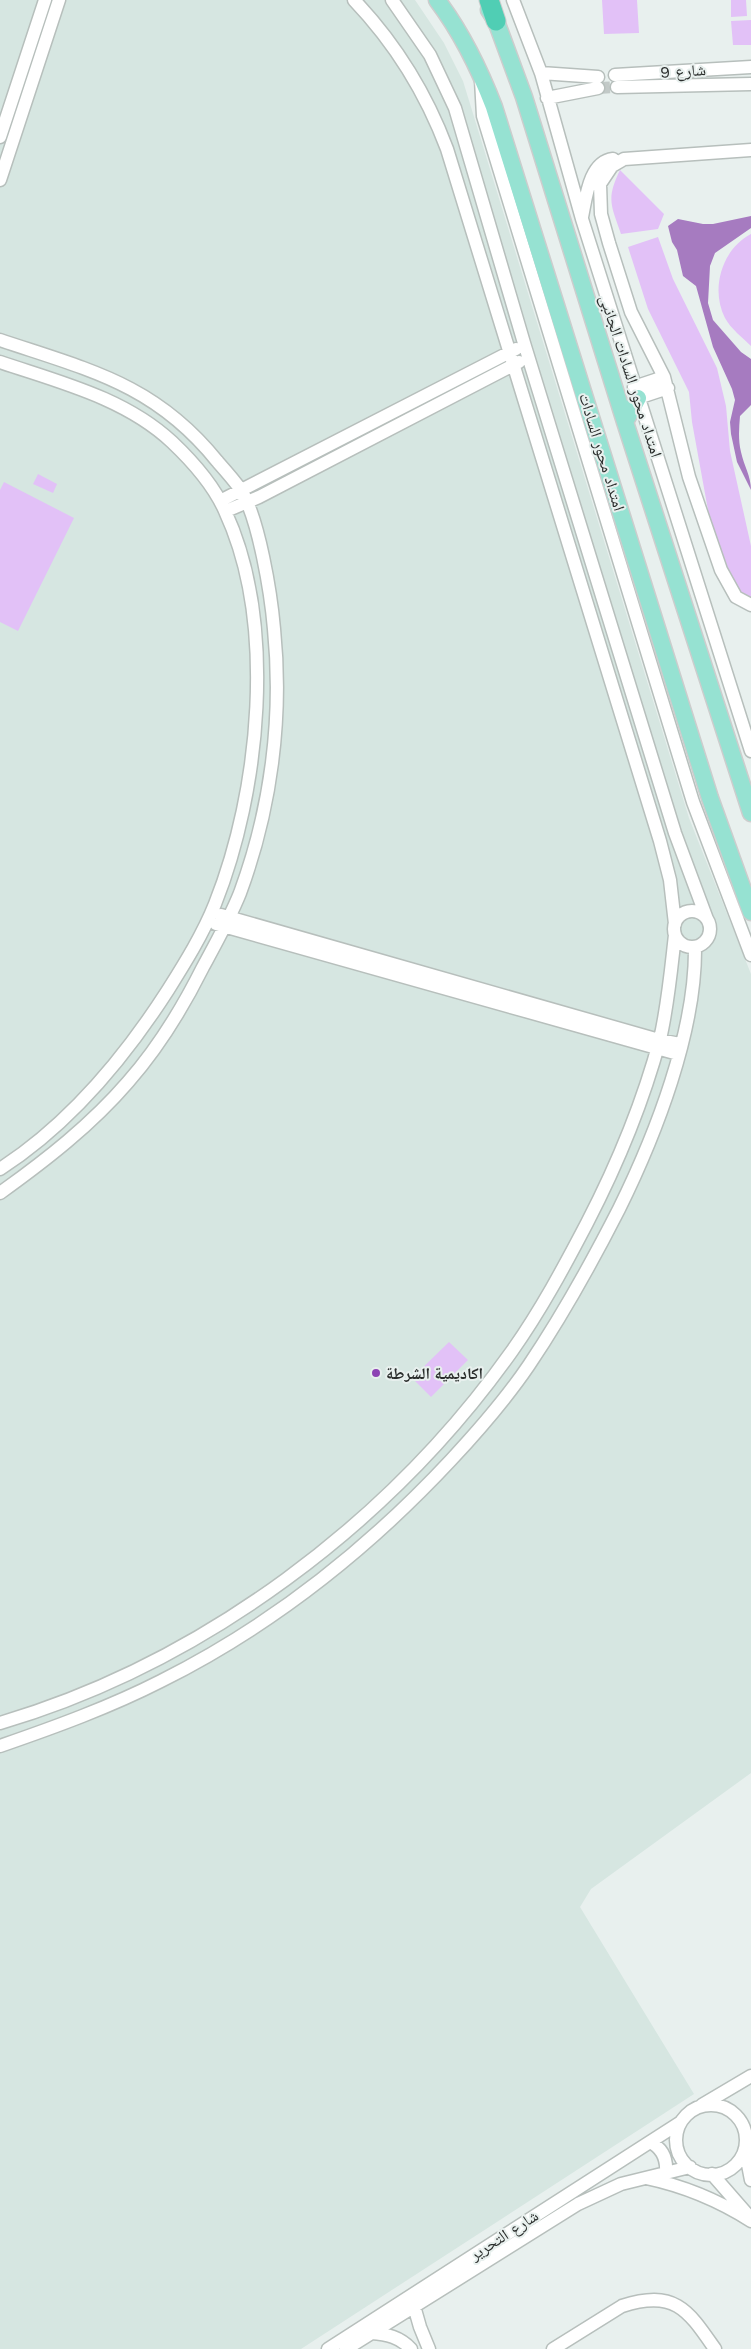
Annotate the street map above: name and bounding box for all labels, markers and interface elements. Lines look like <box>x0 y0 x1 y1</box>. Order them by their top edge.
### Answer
street label: شارع 9 <box>660 60 707 83</box>
street label: امتداد محور السادات الجانبى <box>596 292 666 460</box>
street label: امتداد محور السادات <box>575 391 629 513</box>
place label: اكاديمية الشرطة <box>386 1364 483 1383</box>
marker: اكاديمية الشرطة <box>370 1367 382 1379</box>
street label: شارع التحرير <box>465 2206 542 2266</box>

